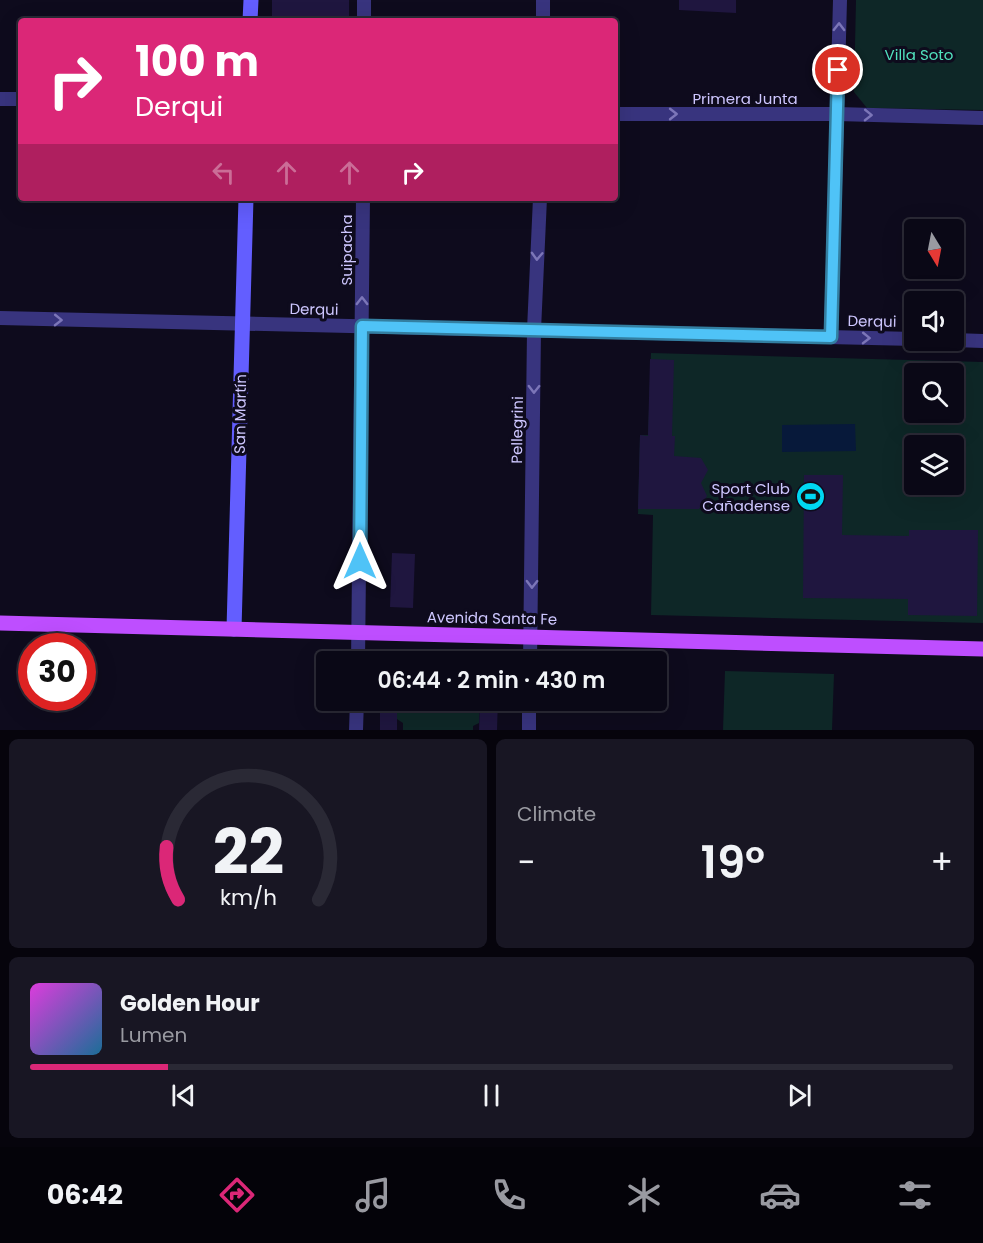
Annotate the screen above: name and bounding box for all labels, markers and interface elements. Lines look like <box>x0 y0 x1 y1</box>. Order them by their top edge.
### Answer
one-way arrow <box>833 22 846 31</box>
text: 100 m <box>135 32 259 91</box>
icon: right <box>36 42 114 120</box>
pin <box>812 44 863 95</box>
park label: Villa Soto <box>885 44 953 65</box>
icon: arrive <box>821 53 854 86</box>
text: Derqui <box>135 88 223 125</box>
street label: Primera Junta <box>692 88 798 109</box>
one-way arrow <box>669 108 678 120</box>
one-way arrow <box>864 109 873 121</box>
icon: left <box>207 156 240 189</box>
icon: ahead <box>270 156 303 189</box>
icon: ahead <box>333 156 366 189</box>
icon: right <box>396 156 429 189</box>
street label: Suipacha <box>336 214 357 286</box>
north arrow <box>904 219 964 279</box>
map controls <box>904 219 964 495</box>
one-way arrow <box>531 252 544 261</box>
button: sound <box>904 291 964 351</box>
one-way arrow <box>356 297 368 306</box>
street label: Derqui <box>289 298 339 320</box>
street label: Derqui <box>847 310 897 332</box>
one-way arrow <box>54 313 63 326</box>
one-way arrow <box>861 332 870 344</box>
button: search <box>904 363 964 423</box>
street label: San Martín <box>229 374 251 454</box>
one-way arrow <box>528 384 540 393</box>
street label: Pellegrini <box>506 396 528 464</box>
button: layers <box>904 435 964 495</box>
place label: Sport Club Cañadense <box>702 478 790 516</box>
sports icon: Sport Club Cañadense <box>795 481 827 513</box>
position arrow <box>328 529 392 593</box>
one-way arrow <box>526 579 538 588</box>
street label: Avenida Santa Fe <box>427 606 557 630</box>
speed limit sign: 30 <box>18 633 96 711</box>
text: 06:44 · 2 min · 430 m <box>378 665 605 696</box>
text: Climate <box>517 800 596 828</box>
text: 22 <box>212 808 284 896</box>
text: 19° <box>701 831 765 894</box>
text: − <box>517 839 535 886</box>
text: + <box>930 839 953 886</box>
text: km/h <box>219 883 277 914</box>
text: Golden Hour <box>120 988 260 1019</box>
text: Lumen <box>120 1021 187 1049</box>
icon: previous <box>167 1079 200 1112</box>
icon: pause <box>475 1079 508 1112</box>
icon: next <box>783 1079 816 1112</box>
icon: directions <box>216 1174 258 1216</box>
icon: music <box>352 1174 394 1216</box>
icon: phone <box>488 1174 530 1216</box>
icon: climate <box>623 1174 665 1216</box>
icon: car <box>759 1174 801 1216</box>
icon: filters <box>894 1174 936 1216</box>
text: 06:42 <box>47 1176 123 1213</box>

